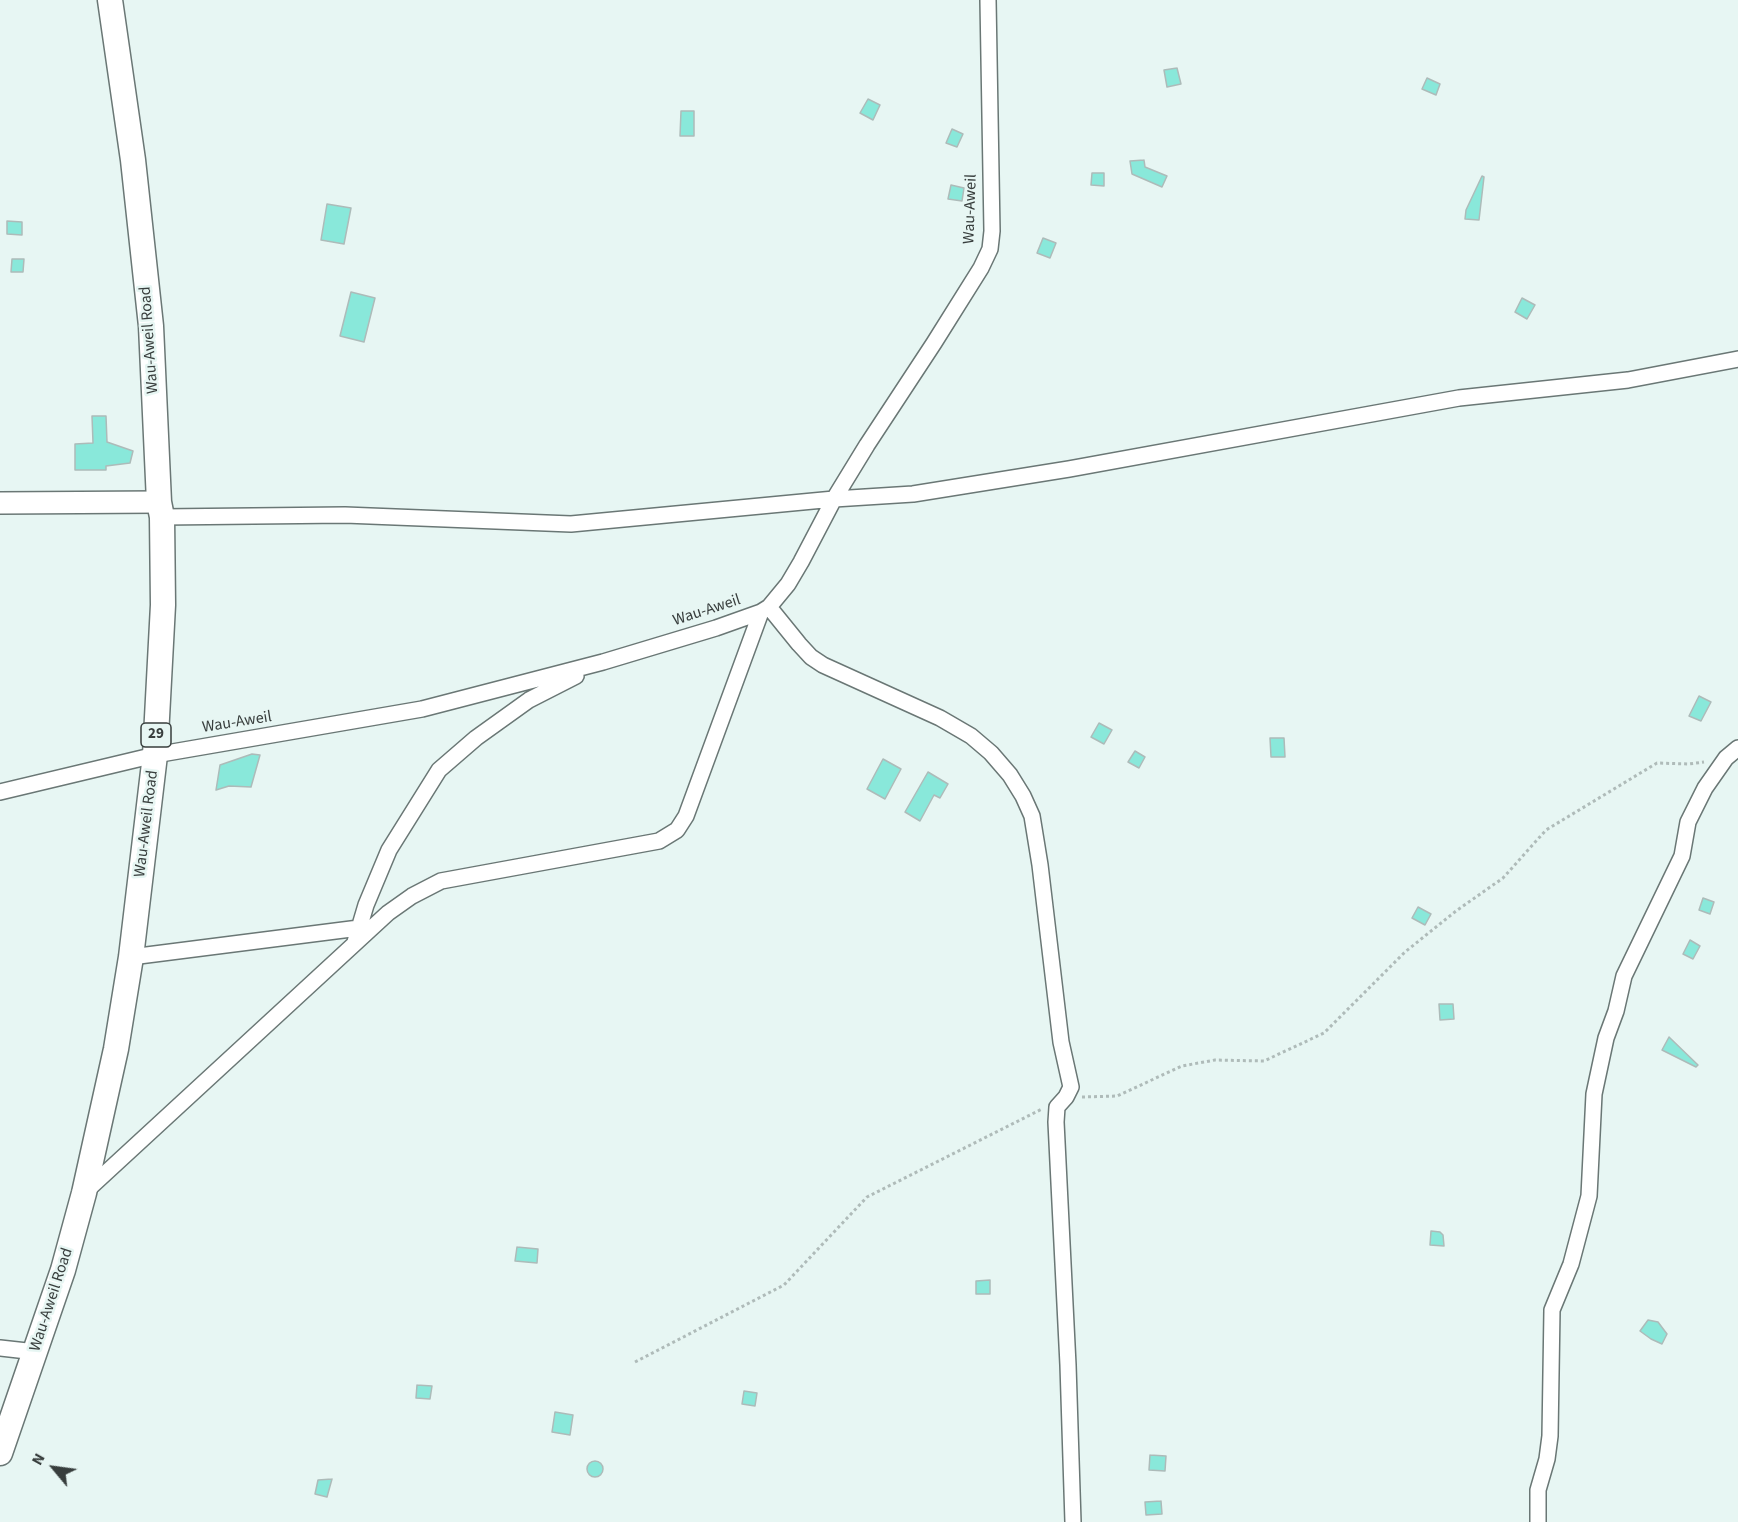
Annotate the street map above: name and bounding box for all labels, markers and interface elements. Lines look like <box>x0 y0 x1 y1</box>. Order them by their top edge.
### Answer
street label: Wau-Aweil <box>960 174 982 244</box>
street label: Wau-Aweil Road <box>137 286 163 394</box>
street label: Wau-Aweil <box>671 591 743 631</box>
street label: Wau-Aweil <box>201 708 273 738</box>
road number: 29 <box>141 723 171 747</box>
street label: Wau-Aweil Road <box>131 769 163 879</box>
street label: Wau-Aweil Road <box>26 1246 78 1354</box>
north arrow <box>24 1438 84 1498</box>
text: N <box>26 1449 50 1469</box>

